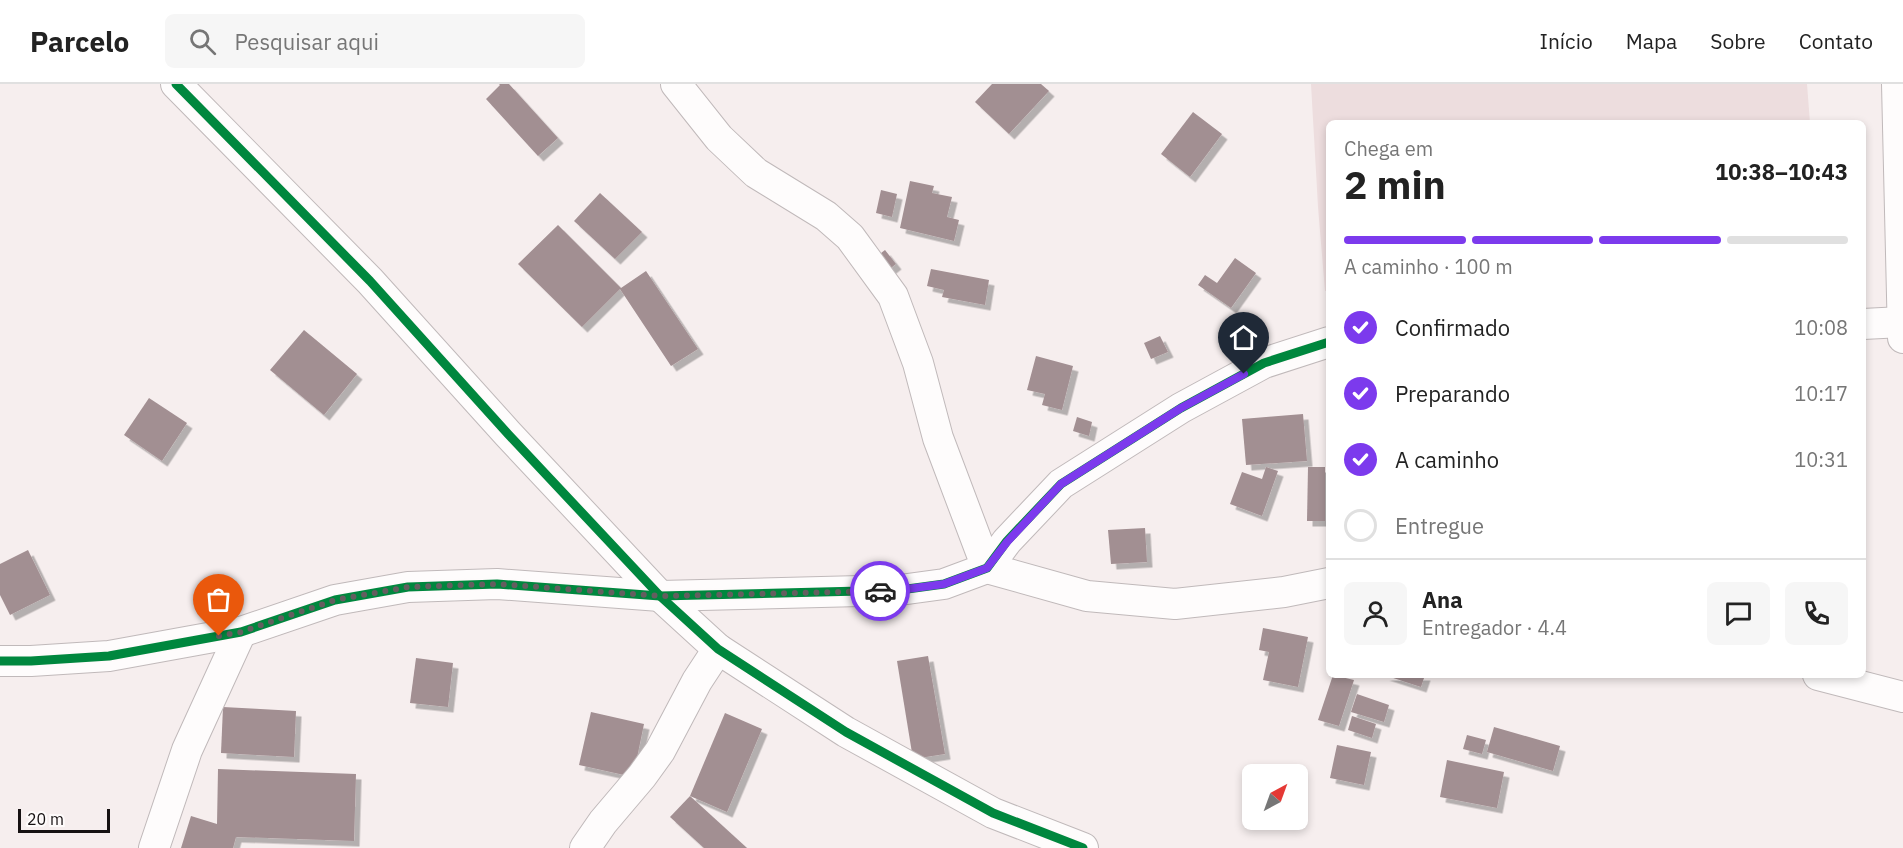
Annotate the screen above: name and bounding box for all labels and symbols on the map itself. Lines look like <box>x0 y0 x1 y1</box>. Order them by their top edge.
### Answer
pin <box>1218 312 1269 374</box>
courier <box>850 561 910 621</box>
pin <box>193 574 244 636</box>
north arrow <box>1242 764 1308 830</box>
scale bar <box>18 806 110 834</box>

